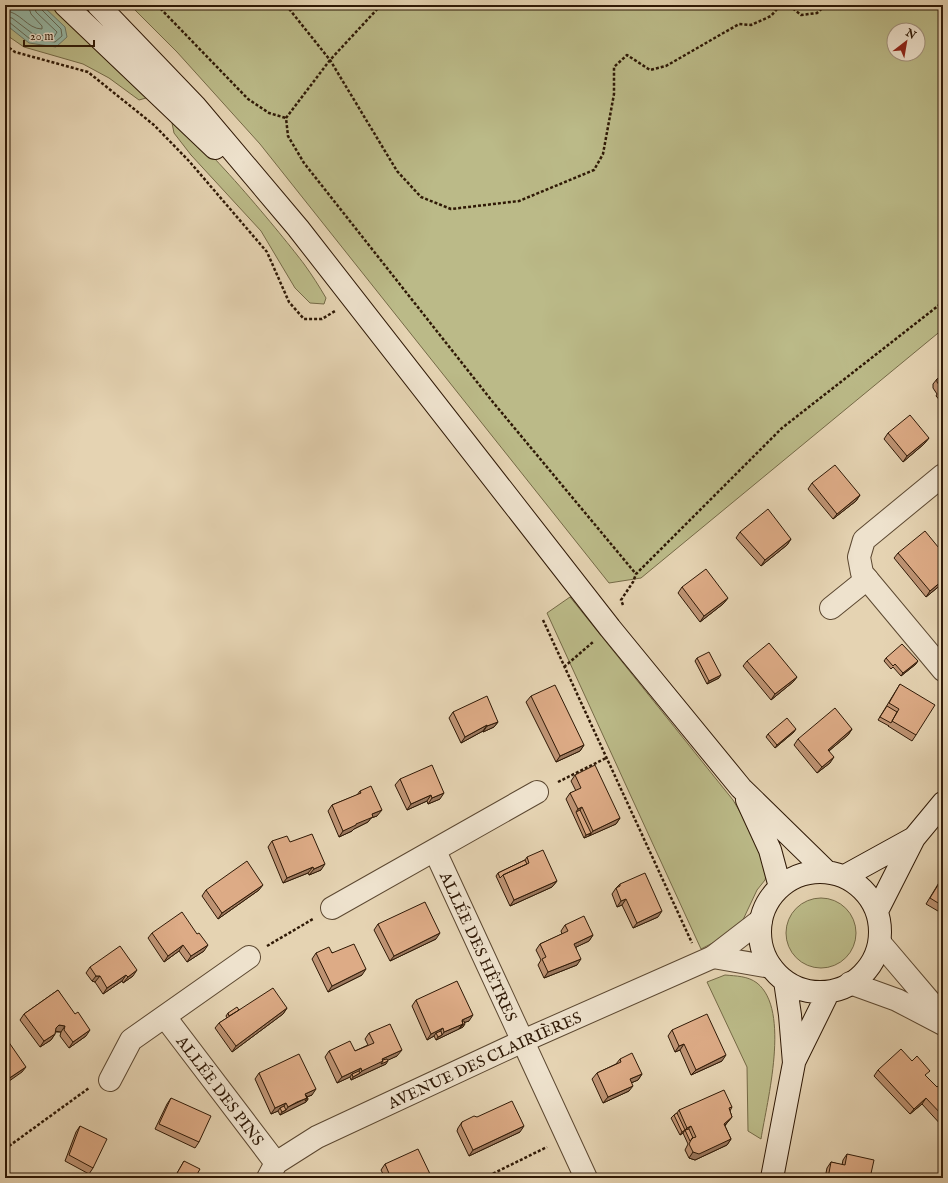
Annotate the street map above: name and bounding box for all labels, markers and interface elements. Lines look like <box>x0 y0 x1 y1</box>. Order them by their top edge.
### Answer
scale bar <box>24 22 94 48</box>
north arrow <box>886 22 926 62</box>
text: N <box>902 25 919 43</box>
text: 20 m <box>30 29 53 44</box>
street label: ALLÉE DES HÊTRES <box>434 868 520 1025</box>
street label: AVENUE DES CLAIRIÈRES <box>384 1008 585 1115</box>
street label: ALLÉE DES PINS <box>170 1032 267 1150</box>

